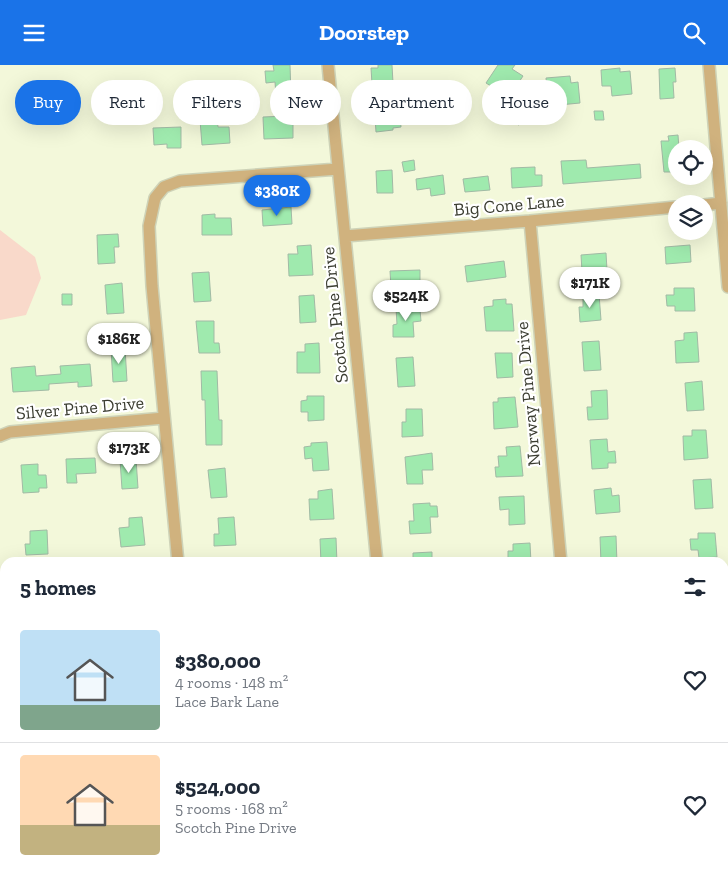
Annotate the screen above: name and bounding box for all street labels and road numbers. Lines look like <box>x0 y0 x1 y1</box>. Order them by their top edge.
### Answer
street label: Big Cone Lane <box>453 189 565 221</box>
street label: Scotch Pine Drive <box>317 246 353 384</box>
street label: Norway Pine Drive <box>511 321 545 467</box>
street label: Silver Pine Drive <box>15 391 145 425</box>

